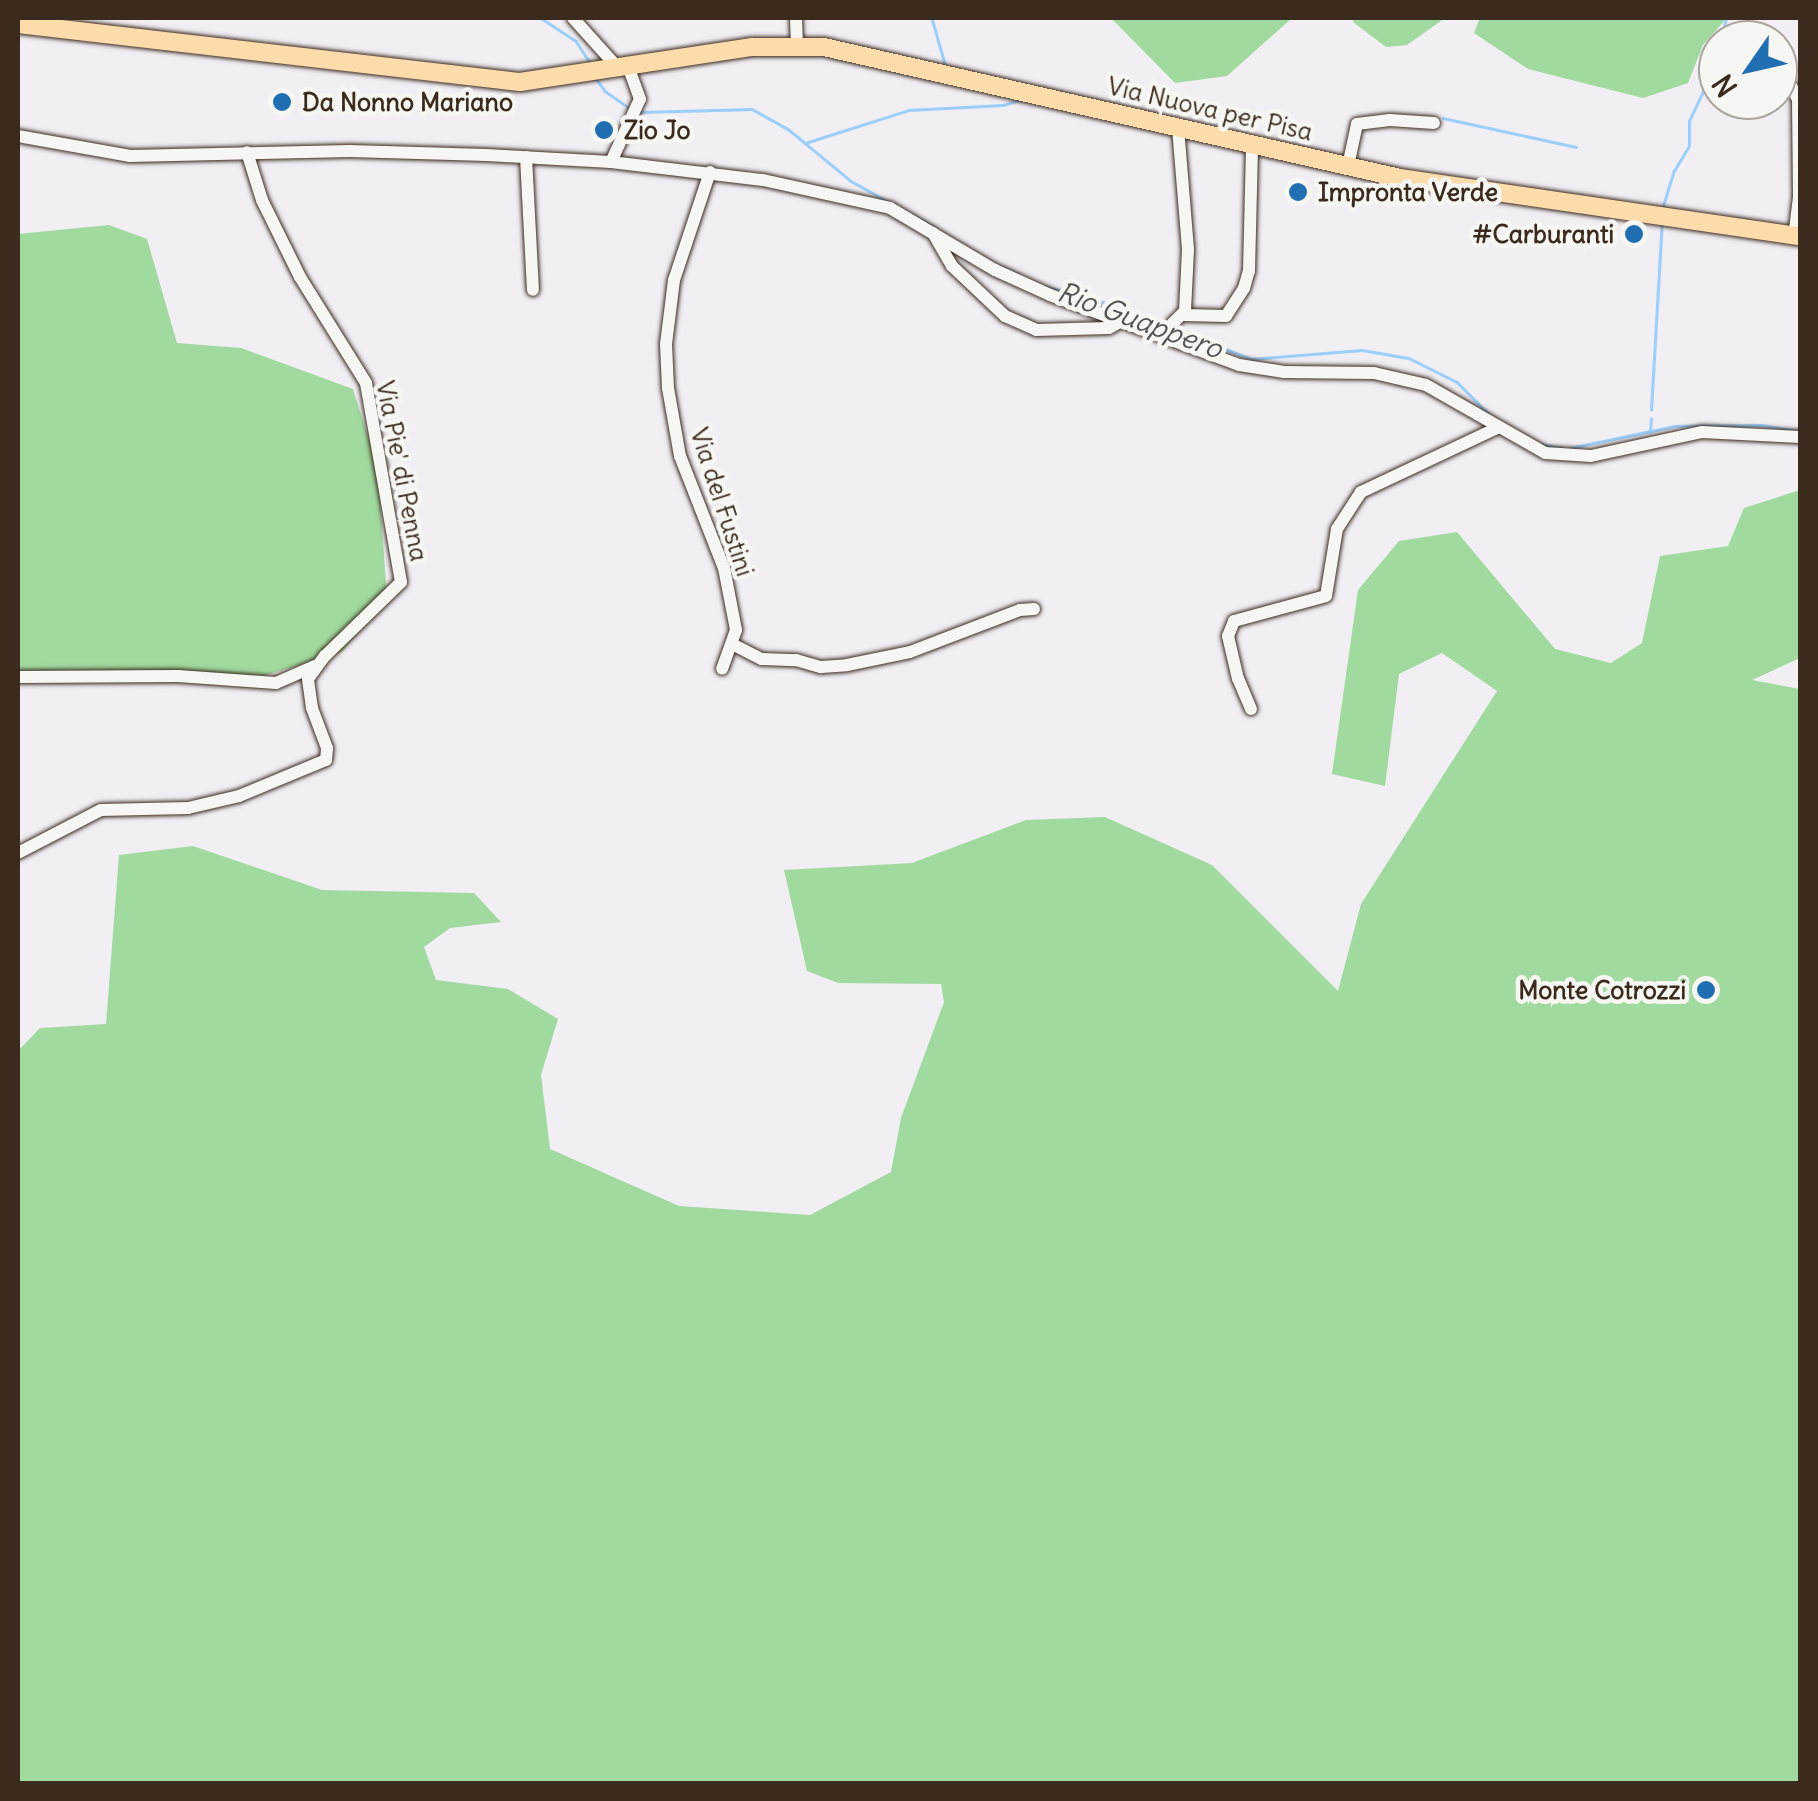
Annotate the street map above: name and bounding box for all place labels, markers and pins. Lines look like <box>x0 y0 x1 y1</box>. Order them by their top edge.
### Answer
place label: Da Nonno Mariano <box>302 87 513 117</box>
marker: Da Nonno Mariano <box>271 91 293 113</box>
place label: Zio Jo <box>624 115 690 145</box>
marker: Zio Jo <box>593 119 615 141</box>
place label: Impronta Verde <box>1318 177 1498 207</box>
marker: Impronta Verde <box>1287 181 1309 203</box>
place label: #Carburanti <box>1472 219 1614 249</box>
marker: #Carburanti <box>1623 223 1645 245</box>
place label: Monte Cotrozzi <box>1518 975 1686 1005</box>
marker: Monte Cotrozzi <box>1695 979 1717 1001</box>

